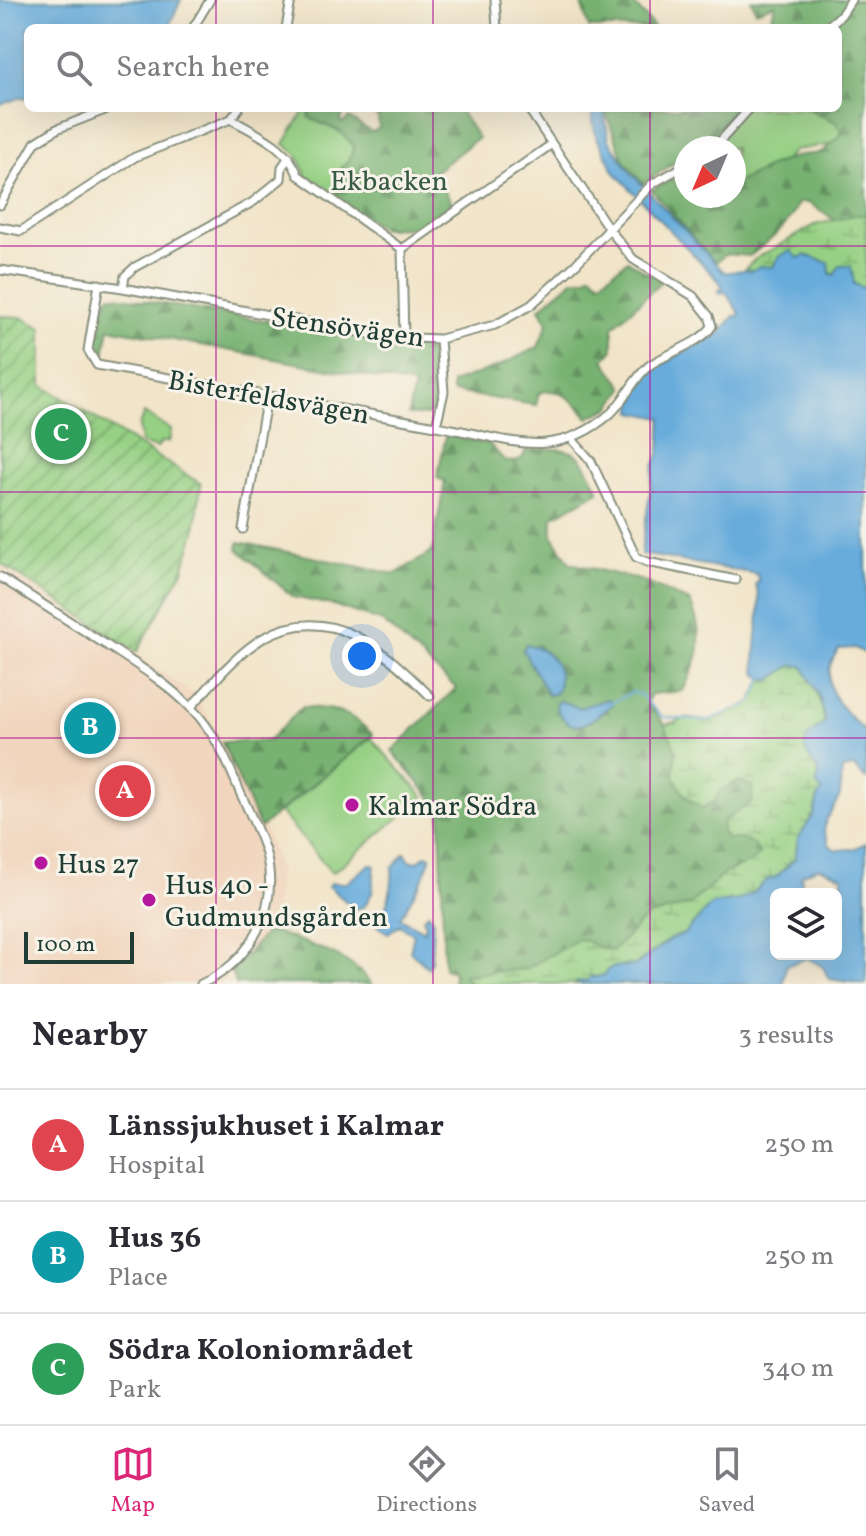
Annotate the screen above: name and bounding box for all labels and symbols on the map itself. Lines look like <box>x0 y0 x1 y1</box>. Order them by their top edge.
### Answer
north arrow <box>674 136 746 208</box>
park label: Ekbacken <box>330 163 448 202</box>
street label: Stensövägen <box>268 298 427 359</box>
street label: Bisterfeldsvägen <box>165 362 372 435</box>
pin: C <box>35 404 87 464</box>
your location <box>342 636 382 676</box>
pin: B <box>64 698 116 758</box>
pin: A <box>99 761 151 821</box>
place label: Kalmar Södra <box>368 788 537 827</box>
marker: Kalmar Södra <box>343 796 361 814</box>
place label: Hus 27 <box>57 846 139 885</box>
marker: Hus 27 <box>32 854 50 872</box>
place label: Hus 40 - Gudmundsgården <box>165 867 388 938</box>
marker: Hus 40 - Gudmundsgården <box>140 891 158 909</box>
scale bar <box>24 928 134 964</box>

